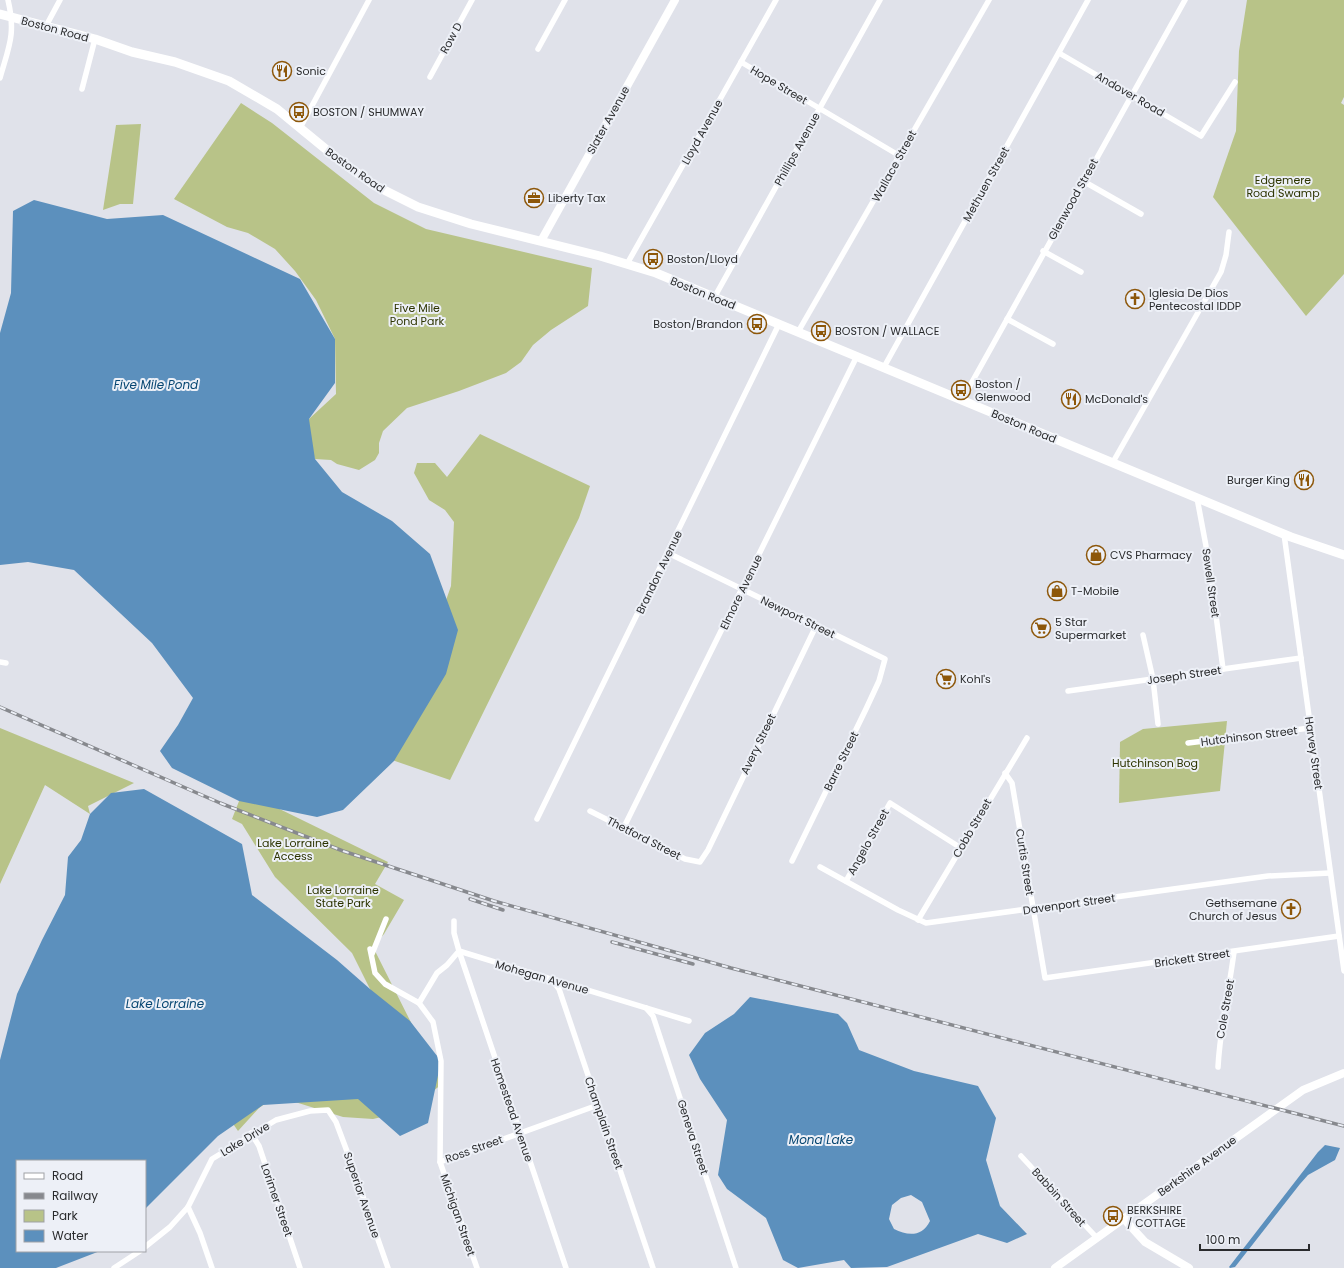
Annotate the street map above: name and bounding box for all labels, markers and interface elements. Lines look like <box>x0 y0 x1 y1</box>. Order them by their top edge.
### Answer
street label: Boston Road <box>20 12 90 46</box>
street label: Row D <box>436 19 466 57</box>
restaurant icon: Sonic <box>271 60 293 82</box>
street label: Hope Street <box>747 62 811 108</box>
place label: Sonic <box>296 63 326 79</box>
street label: Andover Road <box>1092 68 1168 120</box>
street label: Slater Avenue <box>583 83 633 157</box>
street label: Lloyd Avenue <box>677 96 727 168</box>
bus stop icon: BOSTON / SHUMWAY <box>288 101 310 123</box>
place label: BOSTON / SHUMWAY <box>313 104 424 120</box>
street label: Phillips Avenue <box>770 109 824 189</box>
street label: Wallace Street <box>868 127 920 205</box>
street label: Boston Road <box>322 144 388 196</box>
street label: Methuen Street <box>959 144 1013 224</box>
street label: Glenwood Street <box>1044 155 1102 243</box>
park label: Edgemere Road Swamp <box>1246 172 1320 201</box>
office icon: Liberty Tax <box>523 187 545 209</box>
place label: Liberty Tax <box>548 190 606 206</box>
bus stop icon: Boston/Lloyd <box>642 248 664 270</box>
place label: Boston/Lloyd <box>667 251 738 267</box>
street label: Boston Road <box>668 273 738 313</box>
place label: Iglesia De Dios Pentecostal IDDP <box>1149 285 1241 314</box>
church icon: Iglesia De Dios Pentecostal IDDP <box>1124 288 1146 310</box>
park label: Five Mile Pond Park <box>390 300 445 329</box>
bus stop icon: Boston/Brandon <box>746 313 768 335</box>
place label: Boston/Brandon <box>653 316 743 332</box>
bus stop icon: BOSTON / WALLACE <box>810 320 832 342</box>
place label: BOSTON / WALLACE <box>835 323 940 339</box>
water label: Five Mile Pond <box>114 376 199 393</box>
place label: Boston / Glenwood <box>975 376 1031 405</box>
bus stop icon: Boston / Glenwood <box>950 379 972 401</box>
restaurant icon: McDonald's <box>1060 388 1082 410</box>
place label: McDonald's <box>1085 391 1148 407</box>
street label: Boston Road <box>989 405 1059 447</box>
restaurant icon: Burger King <box>1293 469 1315 491</box>
place label: Burger King <box>1227 472 1290 488</box>
street label: Brandon Avenue <box>632 527 686 616</box>
shop icon: CVS Pharmacy <box>1085 544 1107 566</box>
place label: CVS Pharmacy <box>1110 547 1193 563</box>
street label: Sewell Street <box>1198 547 1224 619</box>
street label: Elmore Avenue <box>716 552 766 632</box>
shop icon: T-Mobile <box>1046 580 1068 602</box>
place label: T-Mobile <box>1071 583 1119 599</box>
street label: Newport Street <box>758 592 838 642</box>
place label: 5 Star Supermarket <box>1055 614 1126 643</box>
supermarket icon: 5 Star Supermarket <box>1030 617 1052 639</box>
street label: Joseph Street <box>1146 662 1222 688</box>
supermarket icon: Kohl's <box>935 668 957 690</box>
place label: Kohl's <box>960 671 991 687</box>
street label: Avery Street <box>736 711 780 777</box>
street label: Harvey Street <box>1301 716 1327 790</box>
street label: Hutchinson Street <box>1200 722 1298 750</box>
street label: Barre Street <box>820 729 862 793</box>
park label: Hutchinson Bog <box>1112 755 1198 771</box>
street label: Cobb Street <box>949 796 995 860</box>
street label: Angelo Street <box>843 806 893 878</box>
street label: Thetford Street <box>604 812 684 864</box>
street label: Curtis Street <box>1012 828 1038 896</box>
park label: Lake Lorraine Access <box>257 835 329 864</box>
park label: Lake Lorraine State Park <box>307 882 379 911</box>
street label: Davenport Street <box>1022 890 1116 918</box>
place label: Gethsemane Church of Jesus <box>1189 895 1277 924</box>
church icon: Gethsemane Church of Jesus <box>1280 898 1302 920</box>
street label: Brickett Street <box>1153 945 1231 971</box>
street label: Mohegan Avenue <box>493 956 591 998</box>
street label: Cole Street <box>1212 978 1238 1040</box>
water label: Lake Lorraine <box>126 995 205 1012</box>
street label: Homestead Avenue <box>487 1056 537 1164</box>
street label: Champlain Street <box>581 1075 627 1171</box>
street label: Geneva Street <box>673 1097 713 1177</box>
street label: Lake Drive <box>217 1118 273 1160</box>
street label: Ross Street <box>443 1131 505 1167</box>
water label: Mona Lake <box>789 1131 854 1148</box>
street label: Berkshire Avenue <box>1154 1132 1240 1200</box>
street label: Superior Avenue <box>340 1150 384 1240</box>
legend <box>16 1160 146 1252</box>
street label: Lorimer Street <box>257 1161 297 1239</box>
street label: Babbin Street <box>1028 1164 1090 1230</box>
text: Road <box>52 1167 83 1184</box>
street label: Michigan Street <box>436 1172 480 1258</box>
text: Railway <box>52 1187 98 1204</box>
place label: BERKSHIRE / COTTAGE <box>1127 1202 1186 1231</box>
bus stop icon: BERKSHIRE / COTTAGE <box>1102 1205 1124 1227</box>
text: Park <box>52 1207 79 1224</box>
scale bar <box>1200 1226 1309 1252</box>
text: Water <box>52 1227 89 1244</box>
text: 100 m <box>1206 1231 1240 1248</box>

